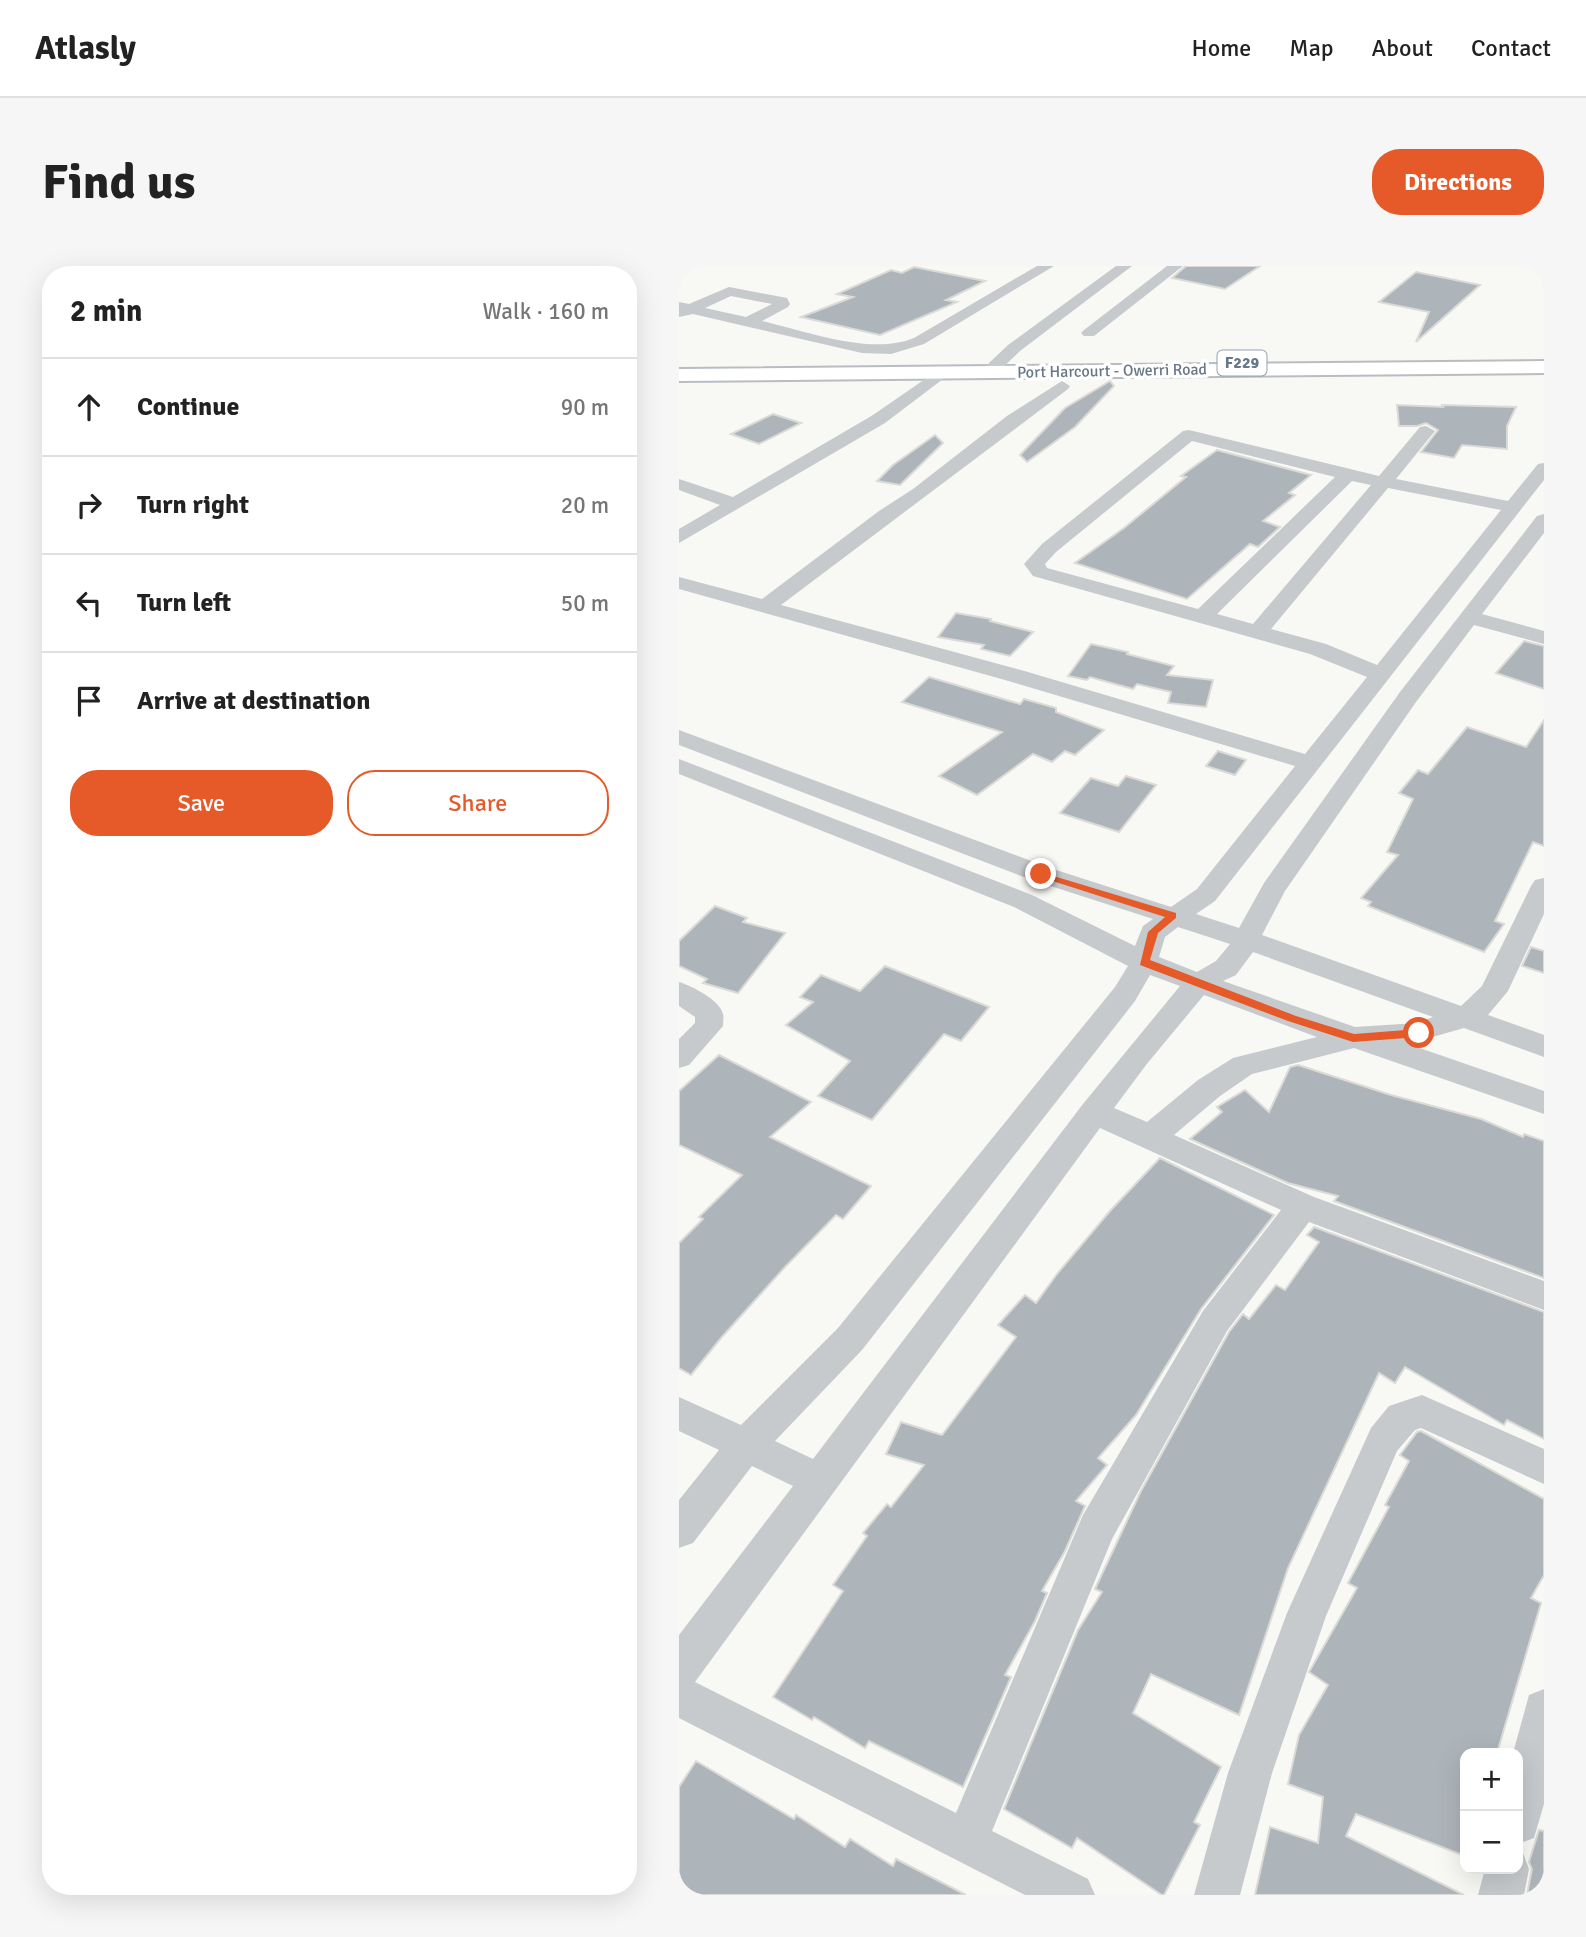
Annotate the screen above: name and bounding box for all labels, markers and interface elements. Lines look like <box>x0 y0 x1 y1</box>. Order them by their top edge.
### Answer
text: Atlasly <box>35 28 136 69</box>
text: Home <box>1191 33 1251 63</box>
text: Map <box>1289 33 1334 63</box>
text: About <box>1372 33 1433 63</box>
text: Contact <box>1471 33 1551 63</box>
button: Directions <box>1372 149 1544 215</box>
text: Find us <box>42 152 195 212</box>
text: 2 min <box>70 293 142 330</box>
text: Walk · 160 m <box>483 297 609 326</box>
road number: F229 <box>1217 351 1267 376</box>
street label: Port Harcourt - Owerri Road <box>1017 359 1207 383</box>
icon: ahead <box>70 388 108 426</box>
text: Continue <box>137 391 239 423</box>
text: 90 m <box>561 393 609 422</box>
icon: right <box>70 486 108 524</box>
text: Turn right <box>137 489 249 521</box>
text: 20 m <box>561 491 609 520</box>
icon: left <box>70 584 108 622</box>
text: Turn left <box>137 587 231 619</box>
text: 50 m <box>561 589 609 618</box>
icon: arrive <box>70 682 108 720</box>
text: Arrive at destination <box>137 685 370 717</box>
button: Save <box>70 770 333 836</box>
button: Share <box>347 770 609 836</box>
route end <box>1025 858 1056 889</box>
route start <box>1403 1017 1434 1048</box>
map controls <box>1460 1748 1523 1874</box>
button: + <box>1460 1748 1523 1811</box>
button: − <box>1460 1811 1523 1874</box>

